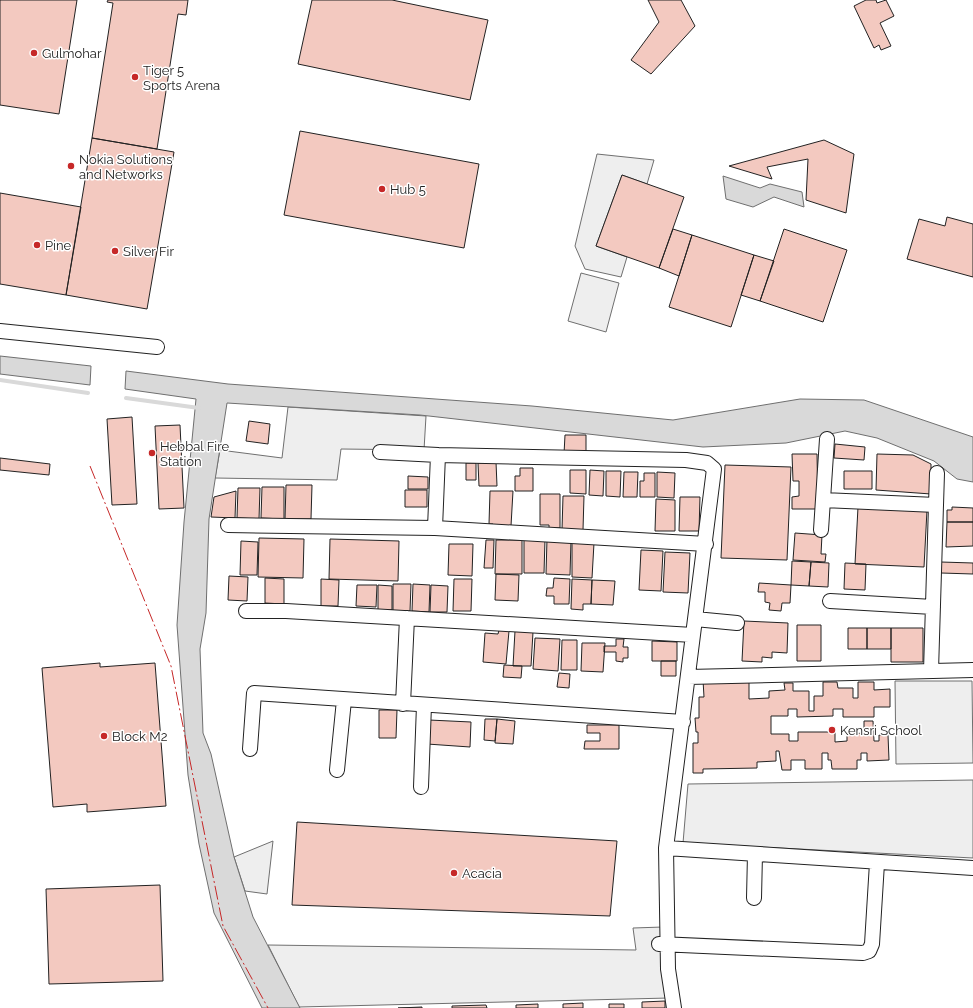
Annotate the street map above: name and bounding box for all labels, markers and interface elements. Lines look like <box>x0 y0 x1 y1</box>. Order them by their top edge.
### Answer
place label: Gulmohar <box>42 46 102 61</box>
marker: Gulmohar <box>29 48 39 58</box>
place label: Tiger 5 Sports Arena <box>143 63 220 93</box>
marker: Tiger 5 Sports Arena <box>130 72 140 82</box>
place label: Nokia Solutions and Networks <box>79 152 172 182</box>
marker: Nokia Solutions and Networks <box>66 161 76 171</box>
place label: Hub 5 <box>390 182 426 197</box>
marker: Hub 5 <box>377 184 387 194</box>
place label: Pine <box>45 238 71 253</box>
marker: Pine <box>32 240 42 250</box>
place label: Silver Fir <box>123 244 174 259</box>
marker: Silver Fir <box>110 246 120 256</box>
place label: Hebbal Fire Station <box>160 439 230 469</box>
marker: Hebbal Fire Station <box>147 448 157 458</box>
place label: Kensri School <box>840 723 922 738</box>
marker: Kensri School <box>827 725 837 735</box>
place label: Block M2 <box>112 729 168 744</box>
marker: Block M2 <box>99 731 109 741</box>
place label: Acacia <box>462 866 502 881</box>
marker: Acacia <box>449 868 459 878</box>

